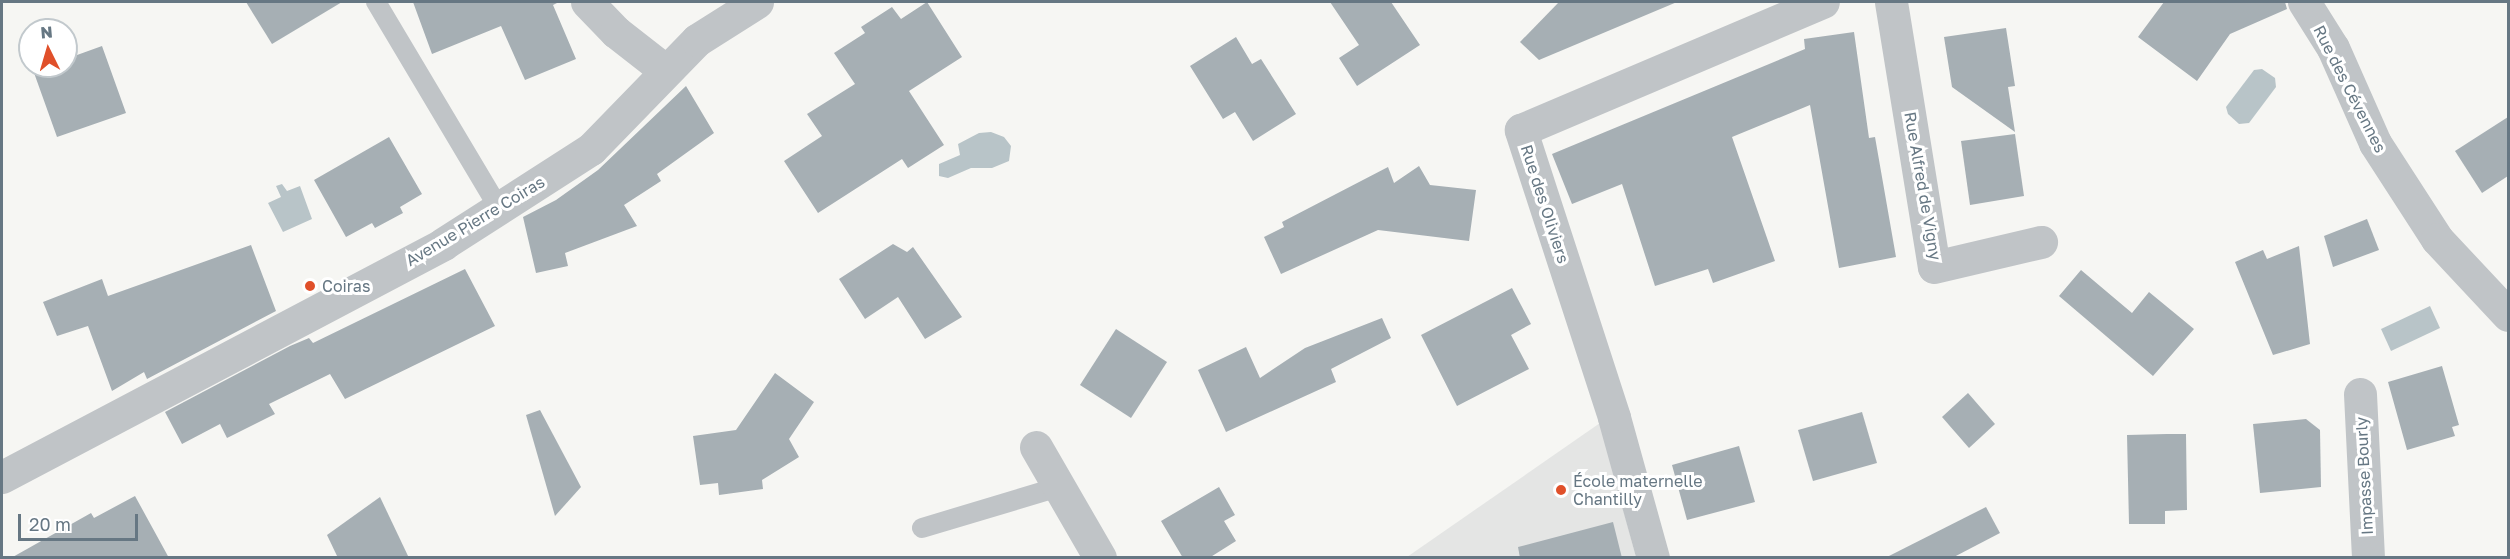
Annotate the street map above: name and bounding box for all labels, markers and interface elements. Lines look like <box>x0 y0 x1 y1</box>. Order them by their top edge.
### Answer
north arrow <box>18 18 78 78</box>
text: N <box>40 22 54 43</box>
street label: Rue des Cévennes <box>2310 22 2390 156</box>
street label: Rue Alfred de Vigny <box>1901 110 1945 262</box>
street label: Rue des Oliviers <box>1517 142 1573 266</box>
street label: Avenue Pierre Coiras <box>402 172 548 270</box>
place label: Coiras <box>322 276 370 296</box>
marker: Coiras <box>303 279 317 293</box>
street label: Impasse Bourly <box>2351 416 2377 536</box>
place label: École maternelle Chantilly <box>1573 471 1703 509</box>
marker: École maternelle Chantilly <box>1554 483 1568 497</box>
scale bar <box>21 502 141 540</box>
text: 20 m <box>29 513 71 535</box>

